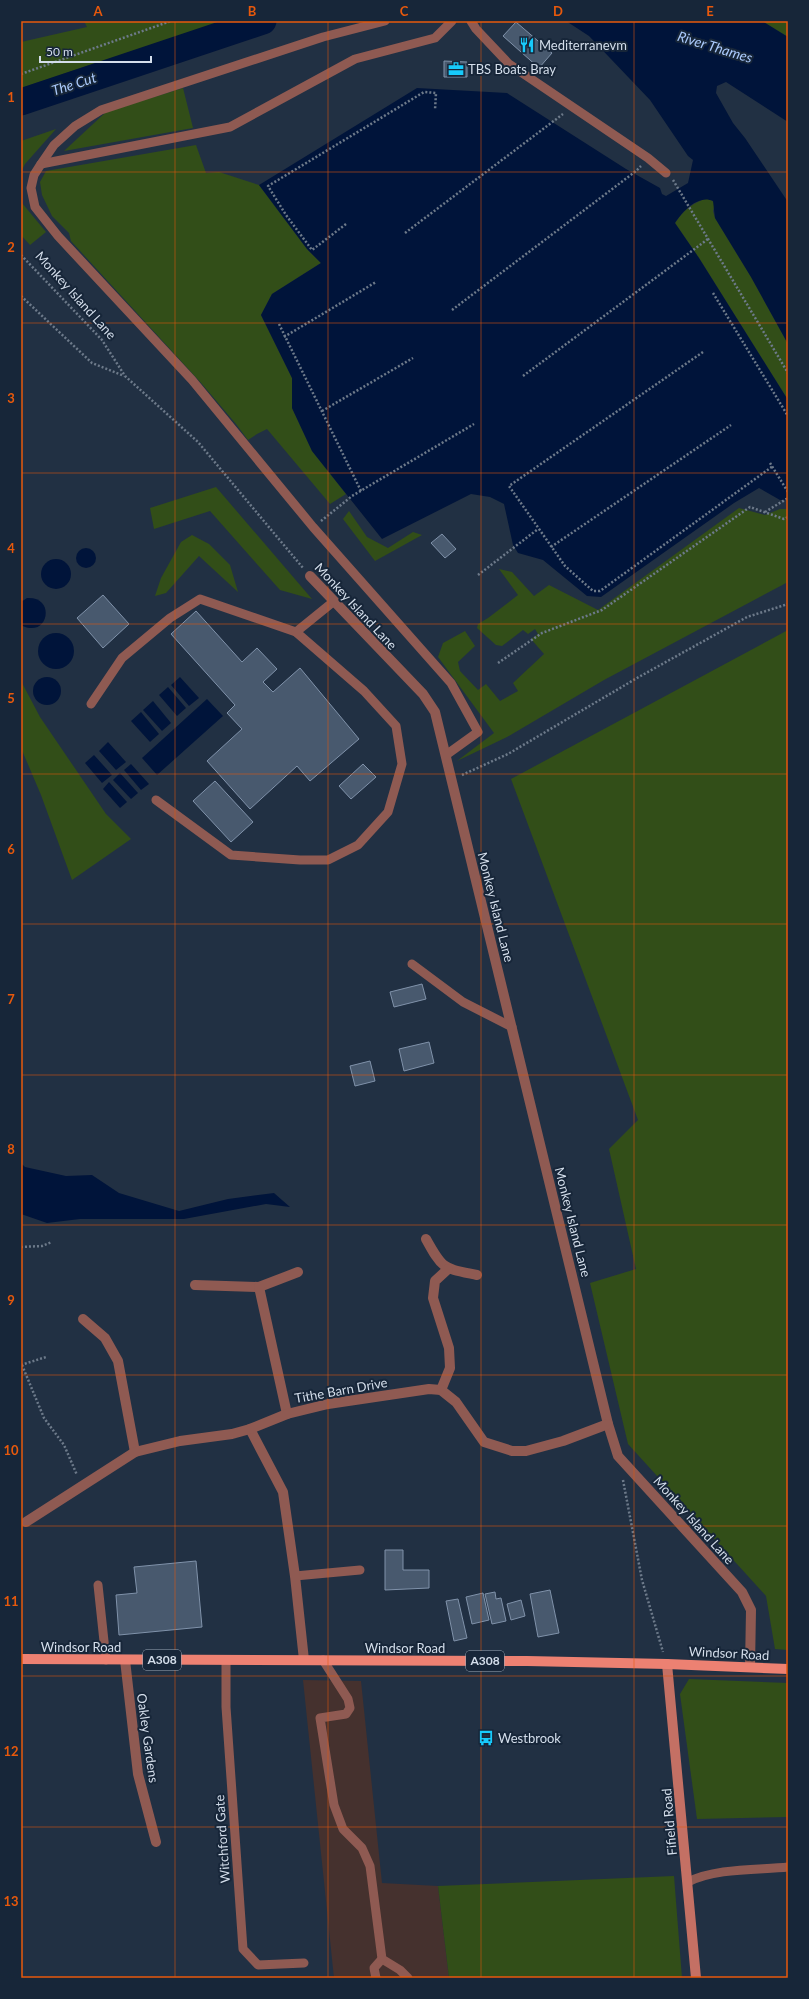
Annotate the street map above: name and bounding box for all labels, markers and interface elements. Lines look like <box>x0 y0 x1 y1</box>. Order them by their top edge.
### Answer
text: A <box>92 3 103 19</box>
text: B <box>248 3 257 19</box>
text: C <box>400 3 409 19</box>
text: D <box>553 3 563 19</box>
text: E <box>706 3 714 19</box>
water label: River Thames <box>676 27 755 66</box>
restaurant icon: Mediterranevm <box>518 36 536 54</box>
place label: Mediterranevm <box>539 37 627 53</box>
scale bar <box>40 38 151 64</box>
text: 50 m <box>46 44 73 59</box>
office icon: TBS Boats Bray <box>447 60 465 78</box>
place label: TBS Boats Bray <box>468 61 556 77</box>
water label: The Cut <box>49 68 98 99</box>
text: 1 <box>7 89 15 105</box>
text: 2 <box>7 239 15 255</box>
street label: Monkey Island Lane <box>32 248 120 342</box>
text: 3 <box>7 390 15 406</box>
text: 4 <box>7 540 15 556</box>
street label: Monkey Island Lane <box>312 559 400 653</box>
text: 5 <box>7 690 15 706</box>
text: 6 <box>7 841 15 857</box>
street label: Monkey Island Lane <box>475 850 517 964</box>
text: 7 <box>7 991 15 1007</box>
text: 8 <box>7 1141 15 1157</box>
street label: Monkey Island Lane <box>552 1165 594 1279</box>
text: 9 <box>7 1292 15 1308</box>
street label: Tithe Barn Drive <box>293 1374 389 1406</box>
text: 10 <box>3 1442 19 1458</box>
street label: Monkey Island Lane <box>650 1473 738 1567</box>
text: 11 <box>3 1593 19 1609</box>
street label: Windsor Road <box>41 1639 121 1655</box>
street label: Windsor Road <box>365 1640 445 1656</box>
street label: Windsor Road <box>688 1643 770 1663</box>
road number: A308 <box>143 1650 181 1670</box>
road number: A308 <box>466 1651 504 1671</box>
street label: Oakley Gardens <box>134 1692 162 1784</box>
bus stop icon: Westbrook <box>477 1729 495 1747</box>
place label: Westbrook <box>498 1730 561 1746</box>
text: 12 <box>3 1743 19 1759</box>
street label: Fifield Road <box>658 1788 680 1856</box>
street label: Witchford Gate <box>211 1794 233 1884</box>
text: 13 <box>3 1893 19 1909</box>

